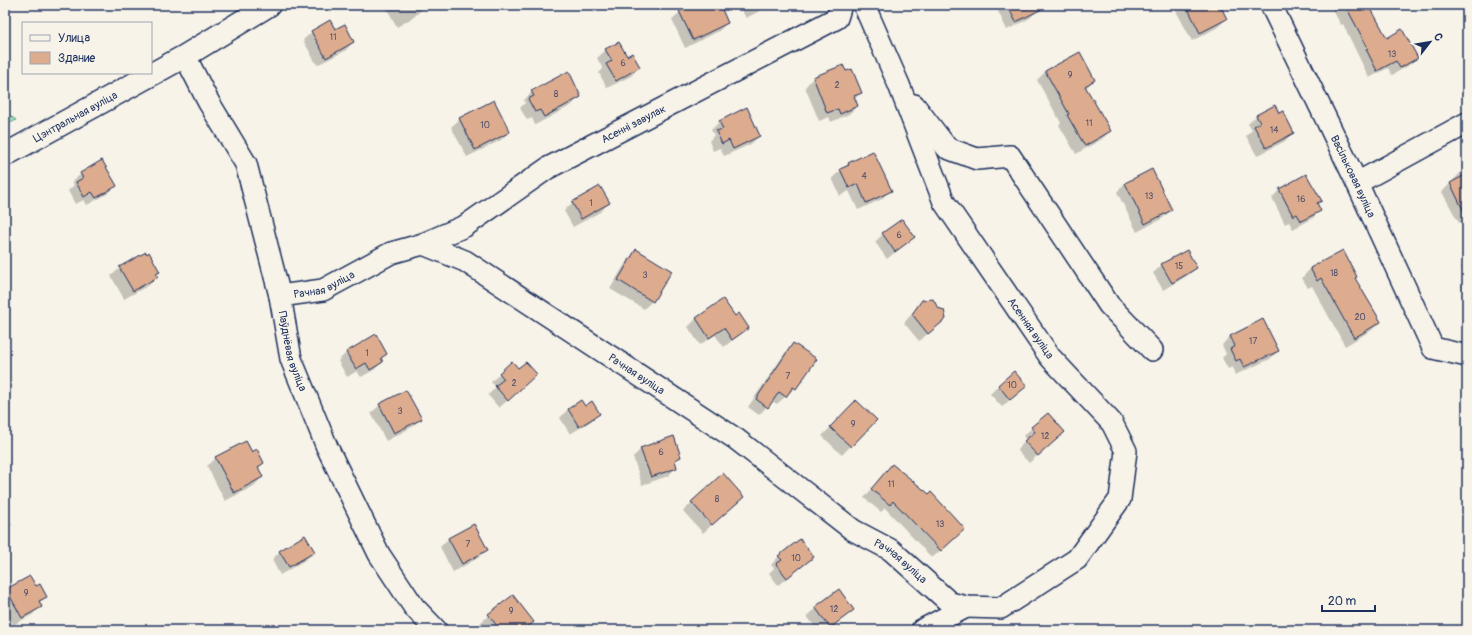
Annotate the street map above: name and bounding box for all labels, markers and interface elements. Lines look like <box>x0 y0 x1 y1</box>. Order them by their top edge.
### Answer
legend <box>22 22 152 74</box>
north arrow <box>1410 22 1450 62</box>
text: Улица <box>58 31 90 46</box>
text: С <box>1431 31 1446 44</box>
house number: 11 <box>329 32 337 43</box>
house number: 13 <box>1388 49 1396 60</box>
text: Здание <box>58 51 95 66</box>
house number: 6 <box>620 58 626 69</box>
house number: 9 <box>1068 70 1073 81</box>
house number: 2 <box>834 80 840 91</box>
street label: Цэнтральная вуліца <box>31 89 120 145</box>
house number: 8 <box>554 89 559 100</box>
street label: Асенні завулак <box>599 102 668 146</box>
house number: 11 <box>1085 118 1093 129</box>
house number: 10 <box>480 120 490 131</box>
house number: 14 <box>1270 125 1279 136</box>
street label: Васільковая вуліца <box>1328 133 1378 220</box>
house number: 4 <box>861 171 867 182</box>
house number: 13 <box>1145 191 1153 202</box>
house number: 16 <box>1297 194 1305 205</box>
house number: 1 <box>589 198 593 209</box>
house number: 6 <box>896 230 902 241</box>
house number: 15 <box>1175 261 1183 272</box>
street label: Рачная вуліца <box>293 268 357 301</box>
house number: 18 <box>1330 268 1338 279</box>
house number: 3 <box>642 270 648 281</box>
street label: Асенняя вуліца <box>1005 295 1056 361</box>
street label: Паўднёвая вуліца <box>276 310 309 393</box>
house number: 20 <box>1354 312 1366 323</box>
house number: 17 <box>1249 336 1257 347</box>
house number: 1 <box>365 348 369 359</box>
street label: Рачная вуліца <box>606 351 667 397</box>
house number: 7 <box>786 371 791 382</box>
house number: 2 <box>511 378 517 389</box>
house number: 10 <box>1007 380 1017 391</box>
house number: 3 <box>397 406 403 417</box>
house number: 9 <box>851 419 856 430</box>
house number: 12 <box>1041 431 1049 442</box>
house number: 6 <box>658 447 664 458</box>
house number: 11 <box>887 479 895 490</box>
house number: 8 <box>715 494 720 505</box>
house number: 13 <box>936 519 944 530</box>
street label: Рачная вуліца <box>872 536 929 586</box>
house number: 7 <box>466 539 471 550</box>
house number: 10 <box>791 553 801 564</box>
scale bar <box>1322 587 1375 613</box>
house number: 9 <box>24 588 29 599</box>
text: 20 m <box>1328 594 1357 609</box>
house number: 12 <box>830 604 838 615</box>
house number: 9 <box>509 606 514 617</box>

